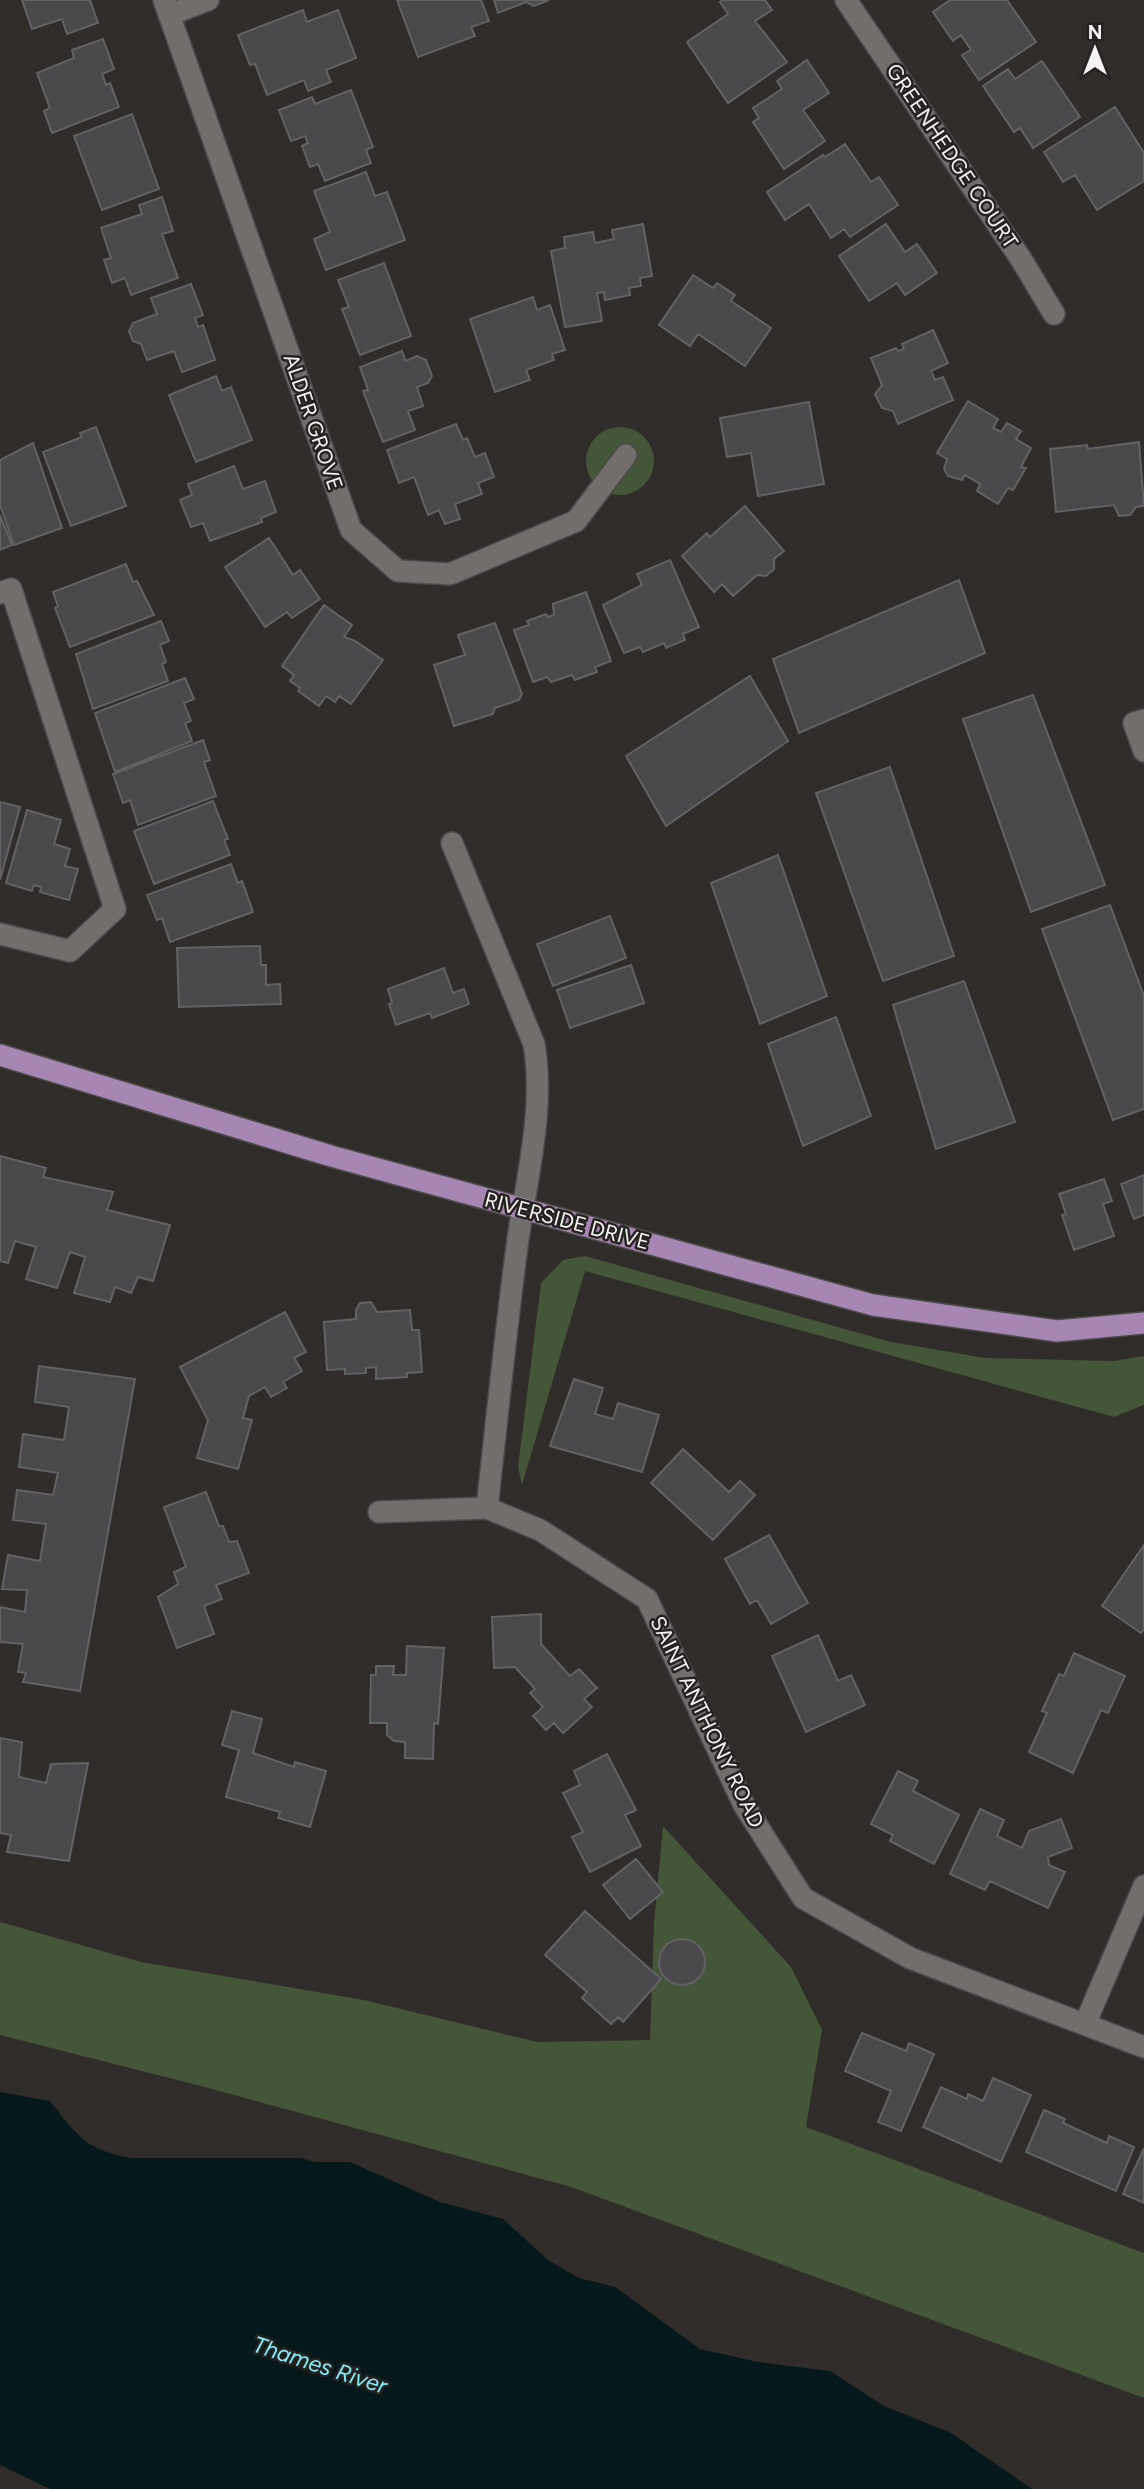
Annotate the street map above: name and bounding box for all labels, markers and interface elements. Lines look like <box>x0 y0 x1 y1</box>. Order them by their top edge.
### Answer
north arrow <box>1060 14 1130 84</box>
text: N <box>1088 21 1102 44</box>
street label: GREENHEDGE COURT <box>881 59 1024 253</box>
street label: ALDER GROVE <box>278 350 348 493</box>
street label: RIVERSIDE DRIVE <box>482 1186 652 1255</box>
street label: SAINT ANTHONY ROAD <box>645 1612 770 1832</box>
water label: Thames River <box>249 2330 392 2400</box>

